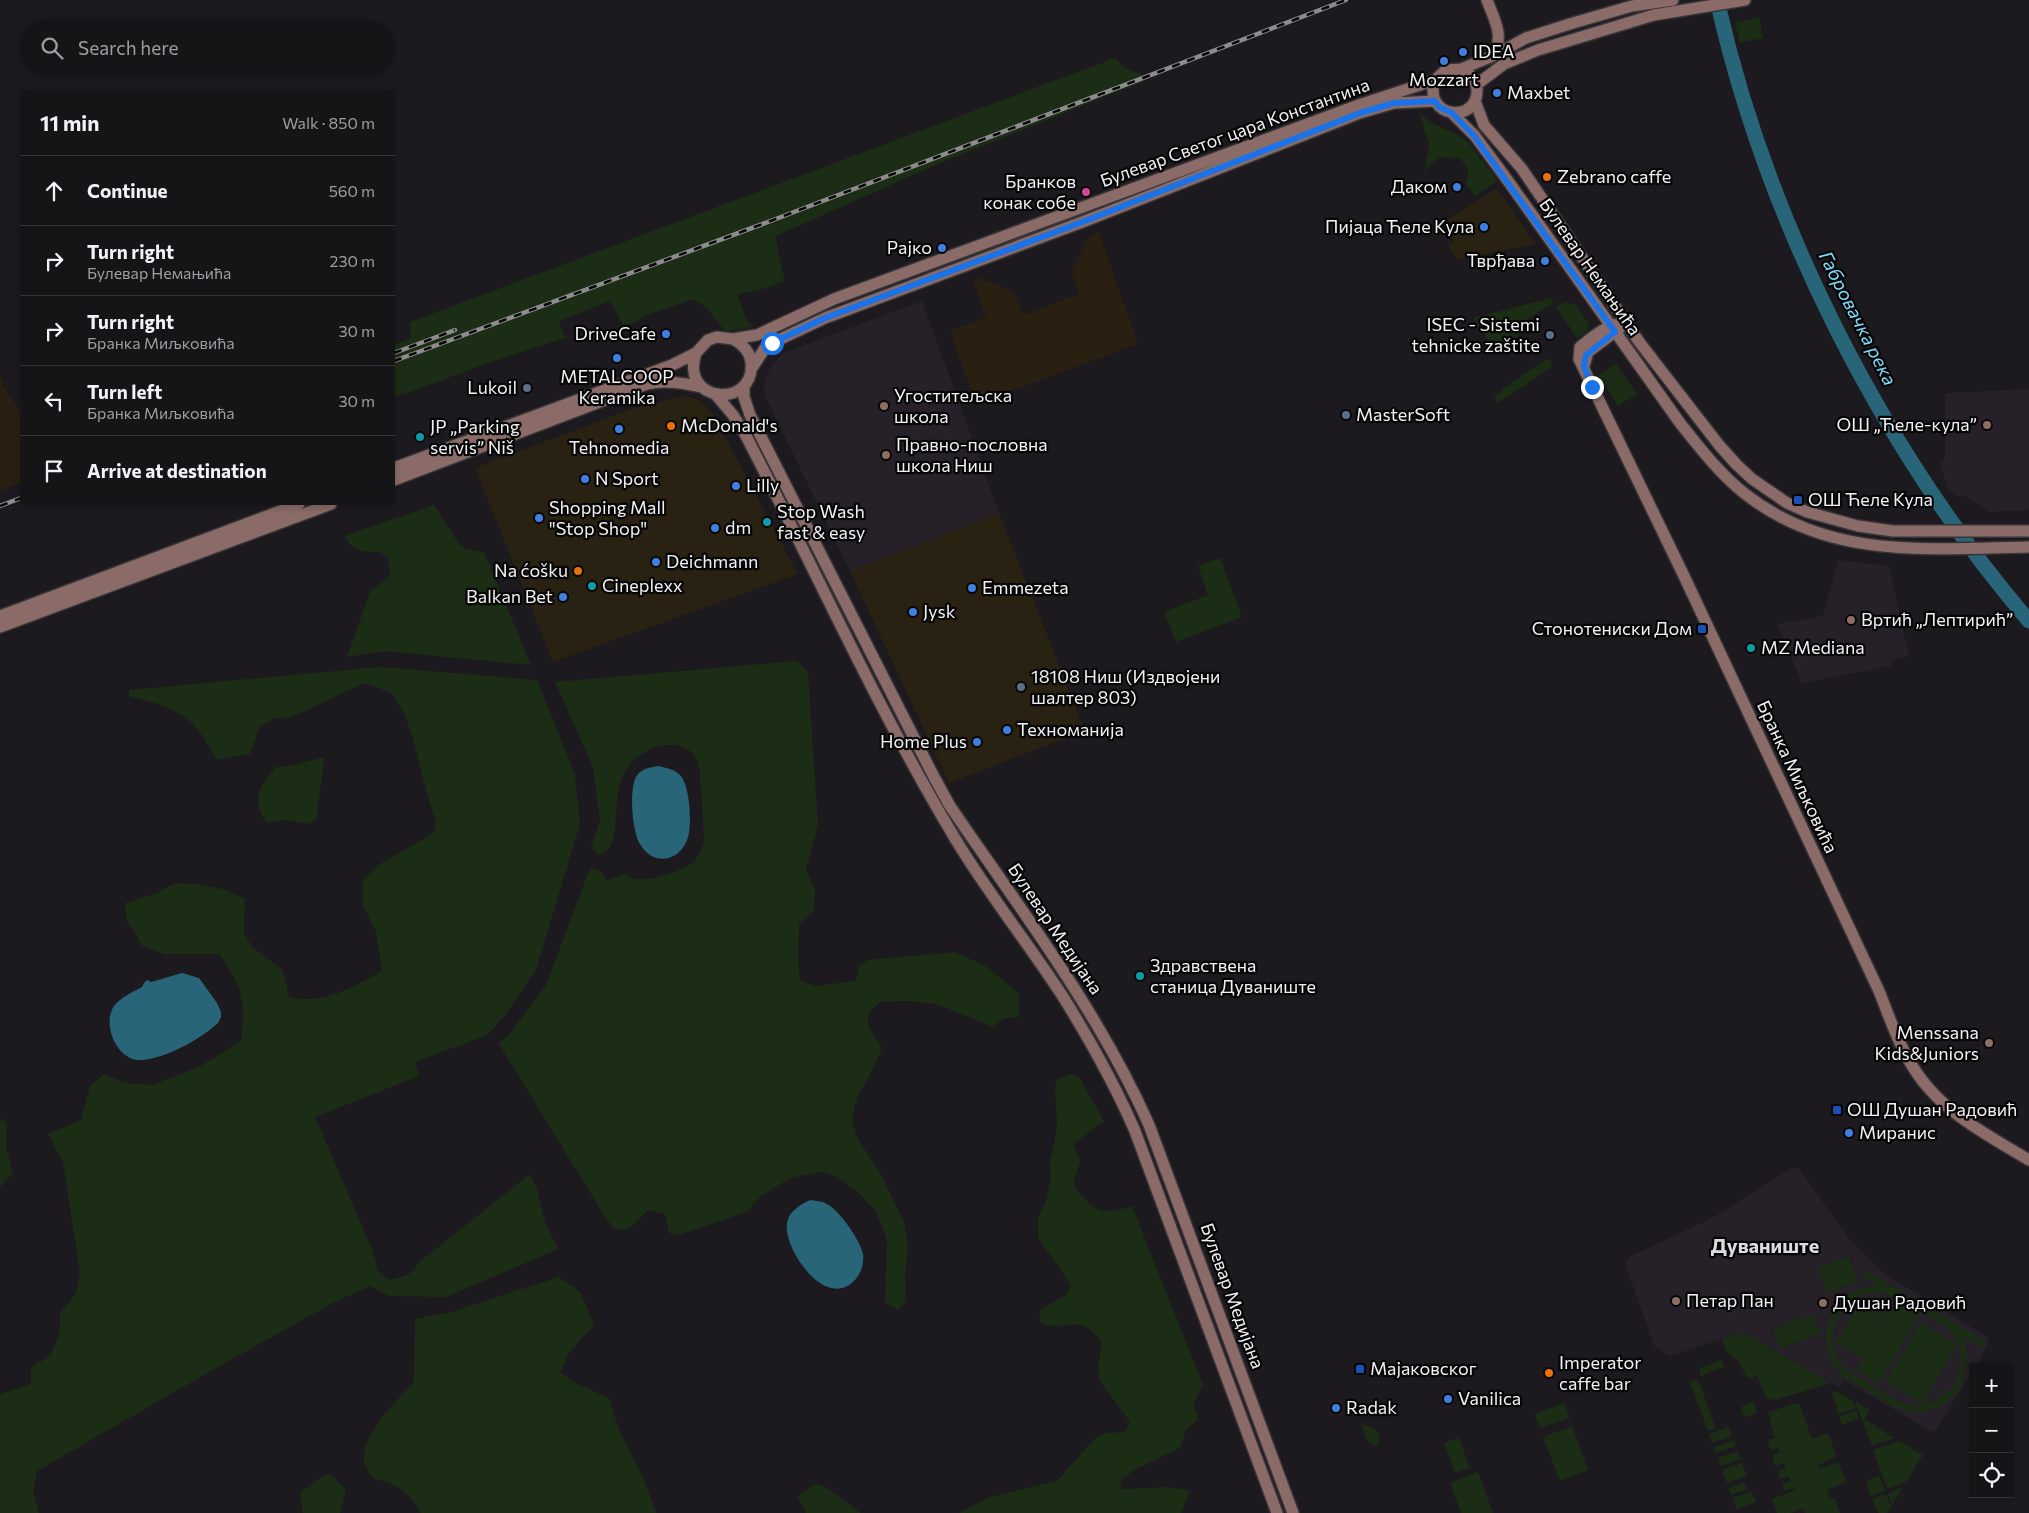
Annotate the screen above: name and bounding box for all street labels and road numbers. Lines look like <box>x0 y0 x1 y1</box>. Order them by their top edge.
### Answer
street label: Булевар Светог цара Константина <box>1097 73 1372 191</box>
street label: Булевар Немањића <box>1535 194 1646 339</box>
street label: Бранка Миљковића <box>1753 697 1843 856</box>
street label: Булевар Медијана <box>1004 859 1108 998</box>
street label: Булевар Медијана <box>1196 1220 1270 1371</box>

